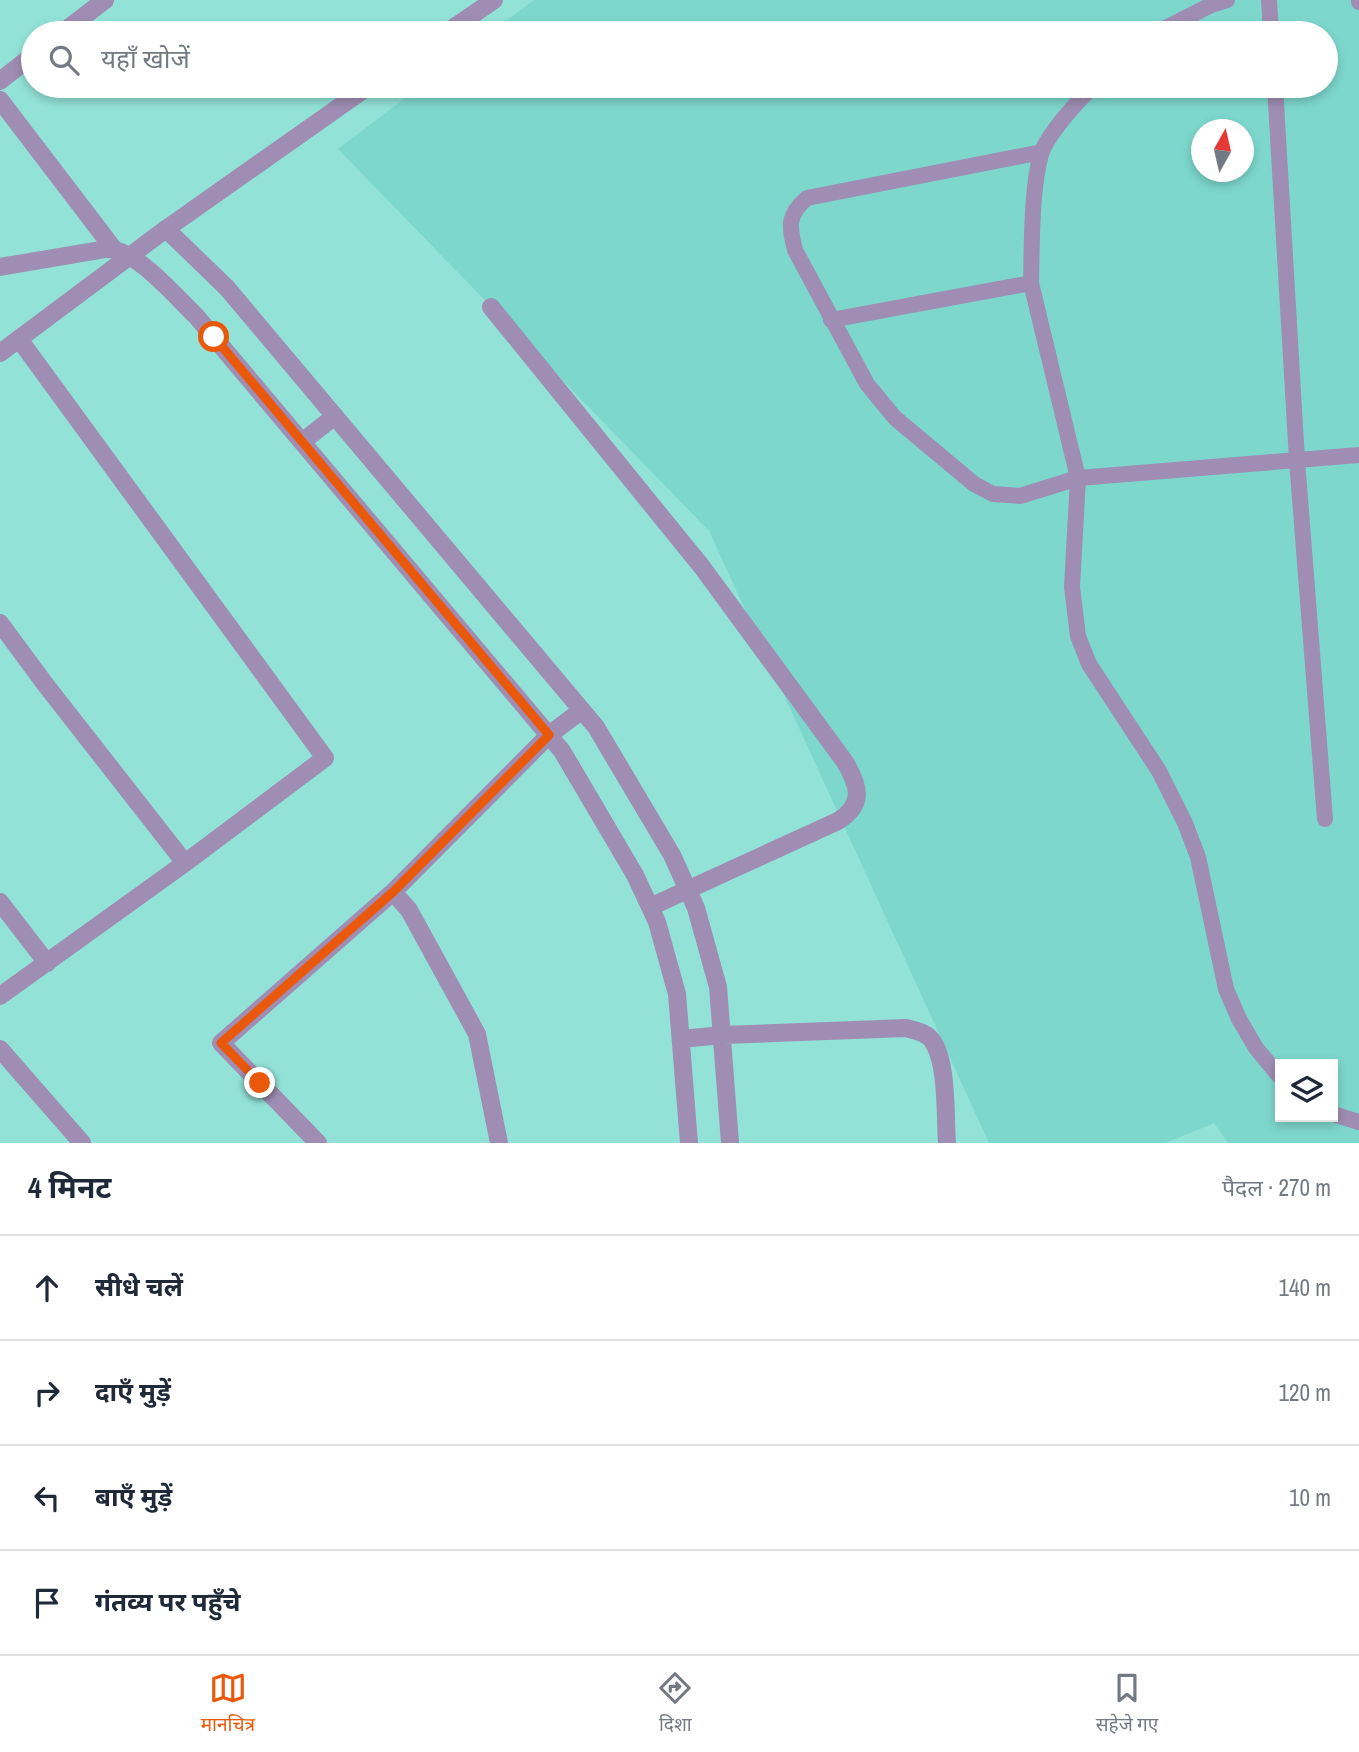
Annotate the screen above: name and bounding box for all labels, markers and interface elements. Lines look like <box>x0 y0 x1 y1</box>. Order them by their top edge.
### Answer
search box <box>21 21 1338 98</box>
icon: search <box>45 41 83 79</box>
text: यहाँ खोजें <box>101 41 190 76</box>
north arrow <box>1191 119 1254 182</box>
route start <box>198 321 229 352</box>
map controls <box>1275 1059 1338 1122</box>
button: layers <box>1275 1059 1338 1122</box>
route end <box>244 1067 275 1098</box>
text: 4 मिनट <box>28 1167 112 1207</box>
text: पैदल · 270 m <box>1222 1172 1331 1203</box>
icon: ahead <box>28 1269 66 1307</box>
text: सीधे चलें <box>95 1269 183 1304</box>
text: 140 m <box>1279 1272 1331 1303</box>
icon: right <box>28 1374 66 1412</box>
text: दाएँ मुड़ें <box>95 1374 171 1409</box>
text: 120 m <box>1279 1377 1331 1408</box>
icon: left <box>28 1479 66 1517</box>
text: बाएँ मुड़ें <box>95 1479 172 1514</box>
text: 10 m <box>1289 1482 1331 1513</box>
icon: arrive <box>28 1584 66 1622</box>
text: गंतव्य पर पहुँचे <box>95 1584 241 1619</box>
tab: मानचित्र <box>201 1669 255 1739</box>
tab: दिशा <box>656 1669 694 1739</box>
tab: सहेजे गए <box>1096 1669 1158 1739</box>

